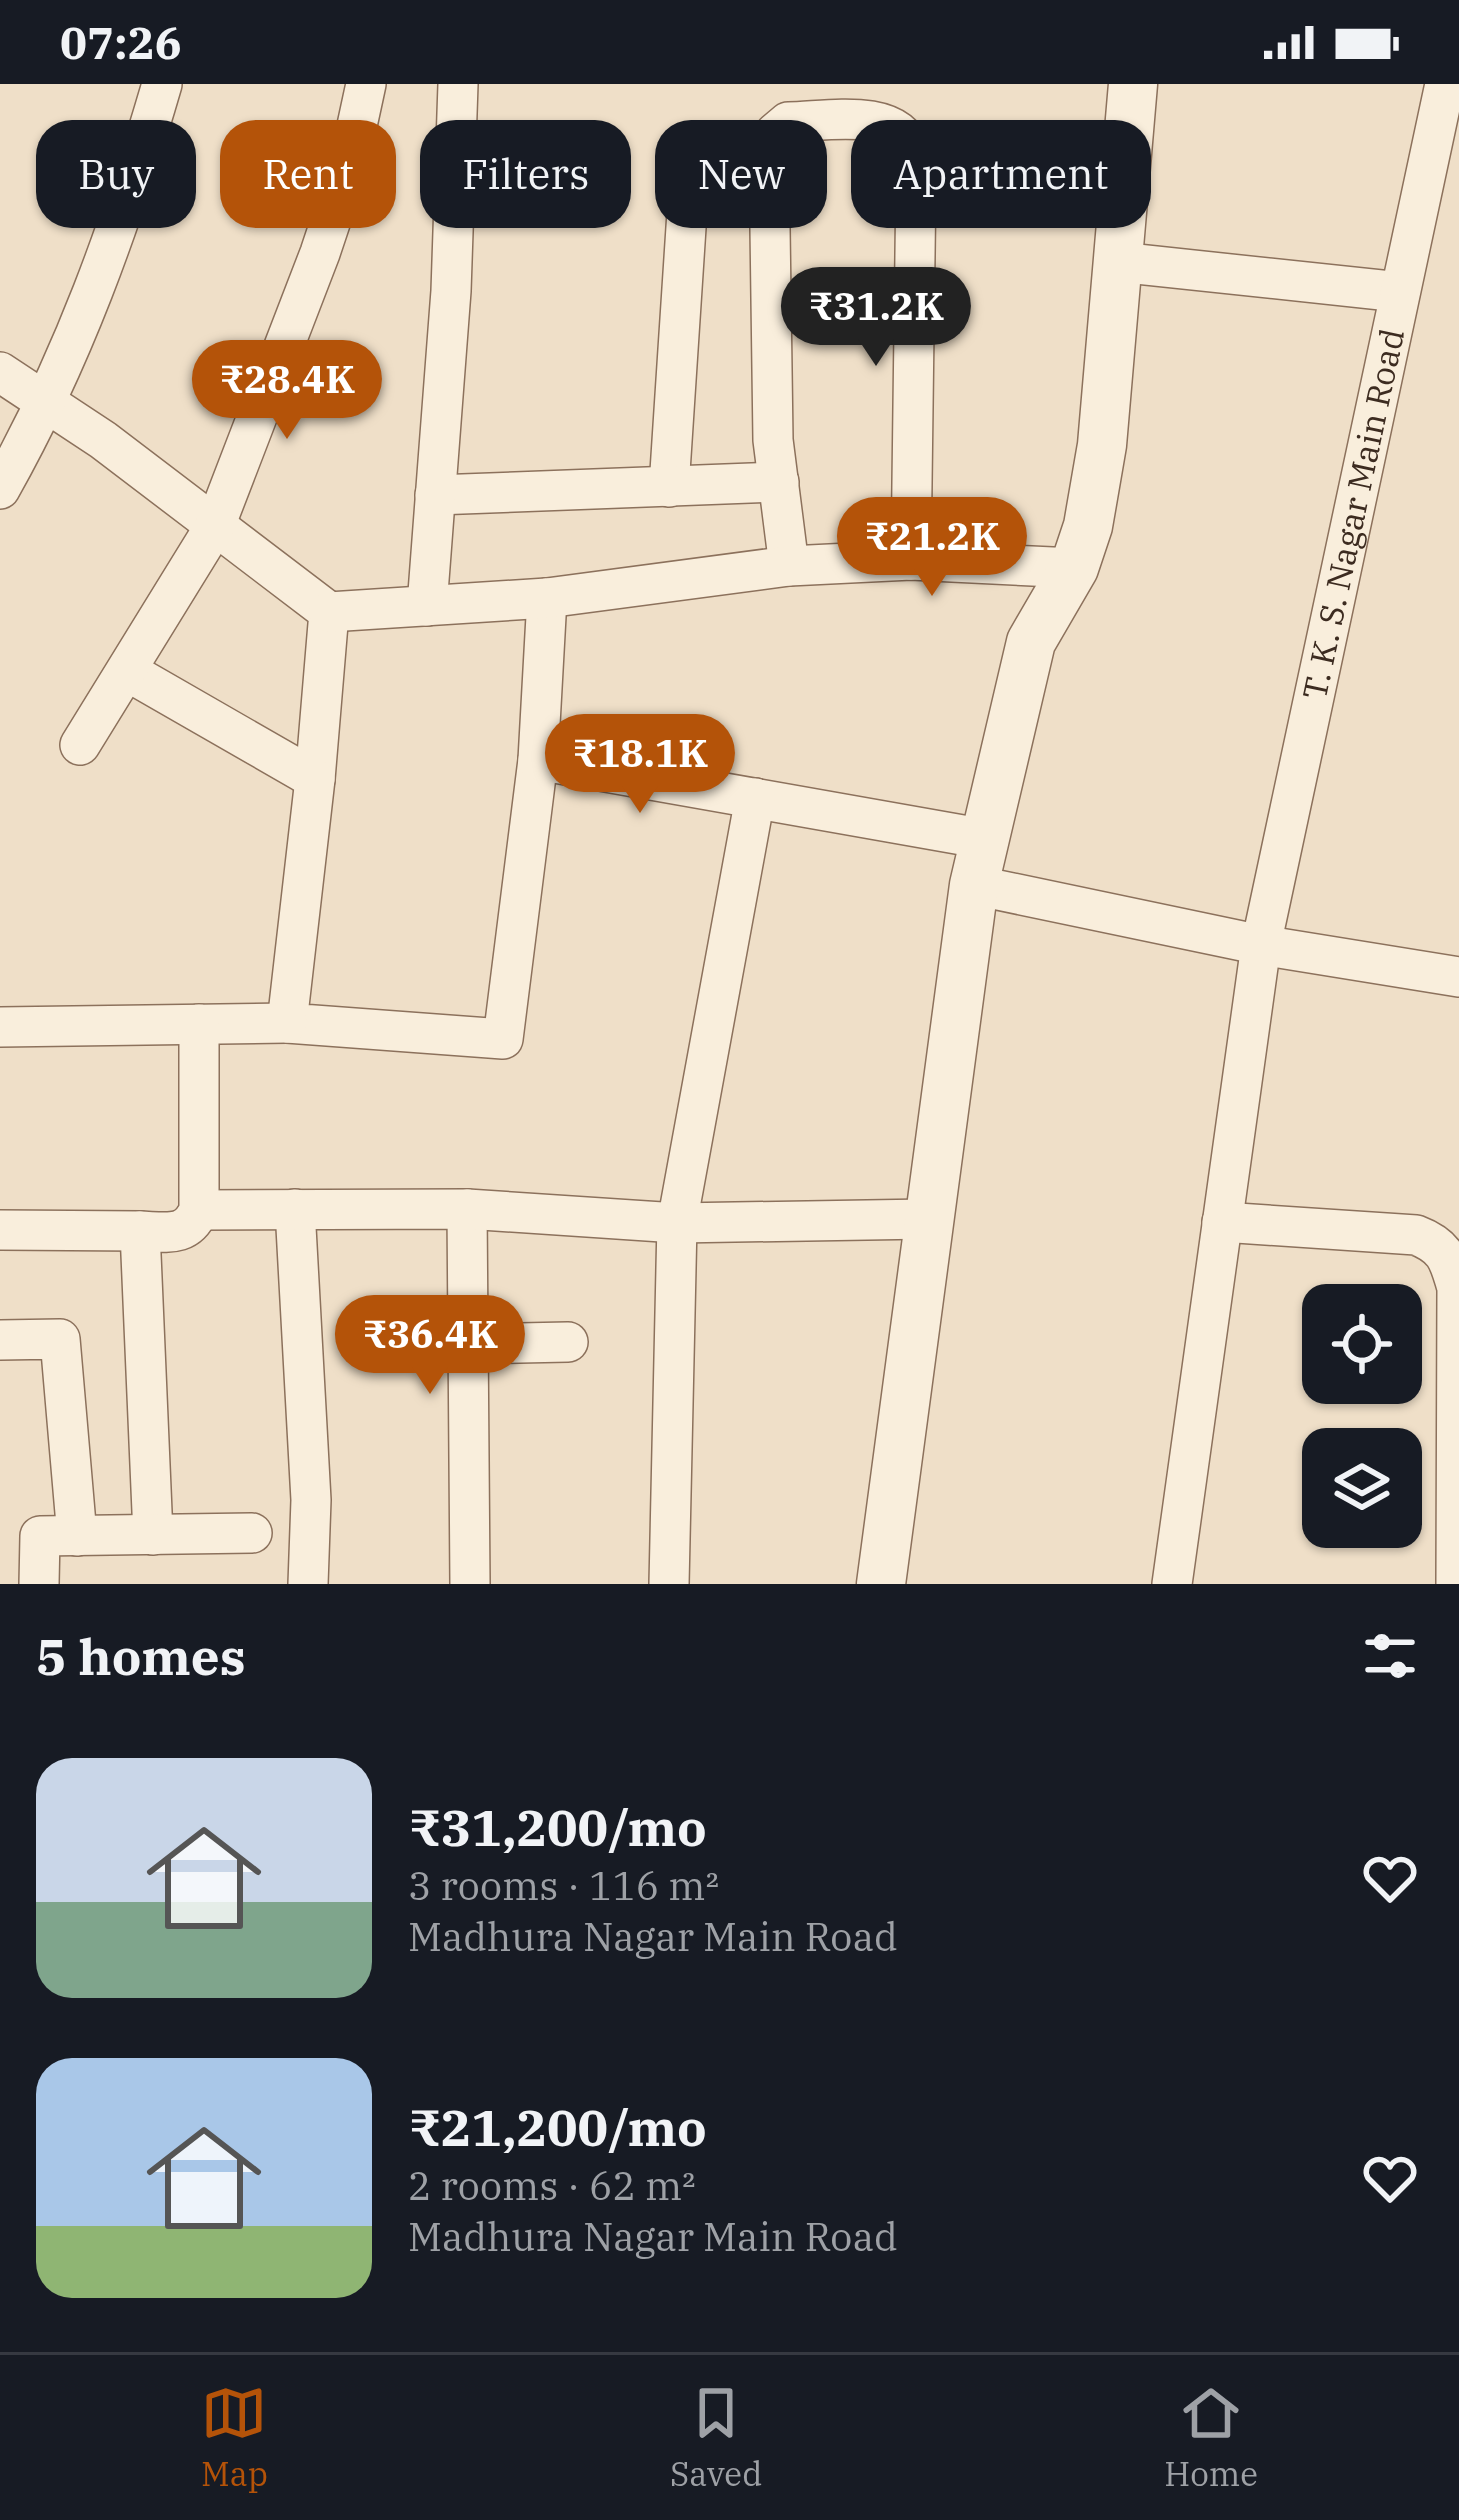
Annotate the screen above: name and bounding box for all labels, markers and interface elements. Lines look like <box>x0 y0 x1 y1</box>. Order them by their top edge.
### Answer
text: 07:26 <box>60 13 182 71</box>
chip: Buy <box>36 120 196 228</box>
chip: Rent <box>220 120 396 228</box>
chip: Filters <box>420 120 631 228</box>
chip: New <box>655 120 827 228</box>
chip: Apartment <box>851 120 1151 228</box>
pin: ₹31.2K <box>778 267 974 369</box>
text: ₹31.2K <box>808 280 944 331</box>
street label: T. K. S. Nagar Main Road <box>1292 324 1413 703</box>
pin: ₹28.4K <box>189 340 385 442</box>
text: ₹28.4K <box>219 353 355 404</box>
pin: ₹21.2K <box>834 497 1030 599</box>
text: ₹21.2K <box>864 510 1000 561</box>
pin: ₹18.1K <box>542 714 738 816</box>
text: ₹18.1K <box>572 727 708 778</box>
map controls <box>1302 1284 1422 1548</box>
button: locate <box>1302 1284 1422 1404</box>
pin: ₹36.4K <box>332 1295 528 1397</box>
text: ₹36.4K <box>362 1308 498 1359</box>
button: layers <box>1302 1428 1422 1548</box>
text: 5 homes <box>36 1623 246 1689</box>
icon: filters <box>1357 1623 1423 1689</box>
text: ₹31,200/mo <box>408 1794 707 1860</box>
icon: home <box>132 1806 276 1950</box>
icon: heart <box>1357 1845 1423 1911</box>
text: 3 rooms · 116 m² <box>408 1860 719 1911</box>
text: Madhura Nagar Main Road <box>408 1911 898 1962</box>
text: ₹21,200/mo <box>408 2094 707 2160</box>
icon: home <box>132 2106 276 2250</box>
icon: heart <box>1357 2145 1423 2211</box>
text: 2 rooms · 62 m² <box>408 2160 696 2211</box>
text: Madhura Nagar Main Road <box>408 2211 898 2262</box>
tab: Map <box>201 2380 268 2495</box>
tab: Saved <box>670 2380 762 2495</box>
tab: Home <box>1164 2380 1258 2495</box>

